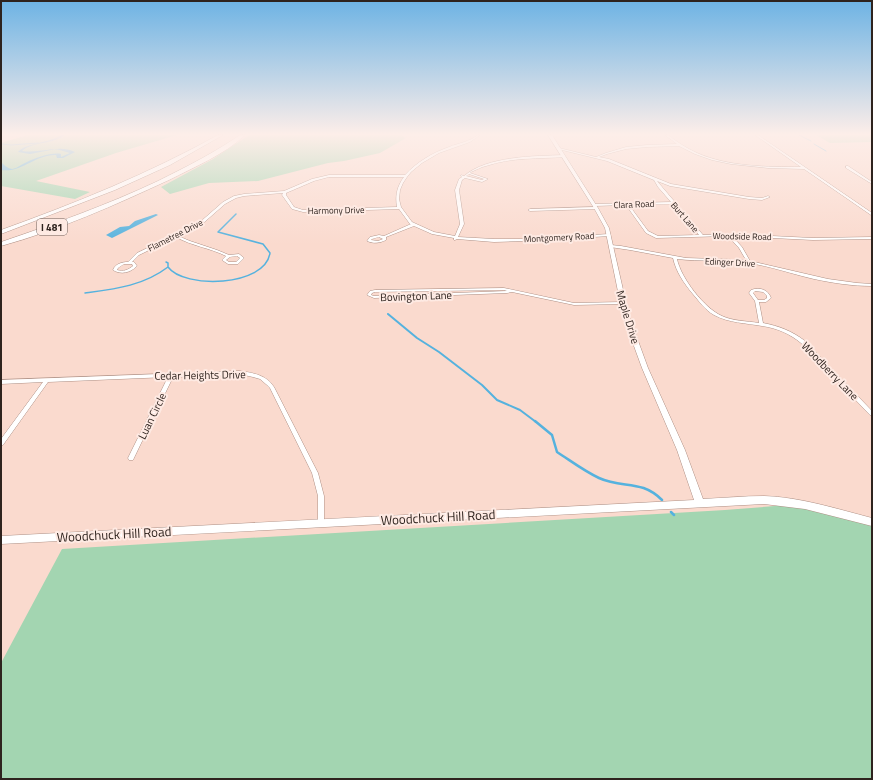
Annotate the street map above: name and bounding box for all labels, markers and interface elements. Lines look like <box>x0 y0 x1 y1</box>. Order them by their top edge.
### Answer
street label: Clara Road <box>613 197 655 211</box>
street label: Burt Lane <box>668 199 702 235</box>
street label: Harmony Drive <box>308 203 365 217</box>
street label: Flametree Drive <box>145 215 205 254</box>
road number: I 481 <box>37 219 67 235</box>
street label: Montgomery Road <box>523 229 595 245</box>
street label: Woodside Road <box>712 229 772 243</box>
street label: Edinger Drive <box>704 254 756 270</box>
street label: Bovington Lane <box>380 287 453 305</box>
street label: Maple Drive <box>612 288 644 346</box>
street label: Woodberry Lane <box>798 338 862 404</box>
street label: Cedar Heights Drive <box>154 366 246 384</box>
street label: Luan Circle <box>134 390 170 442</box>
street label: Woodchuck Hill Road <box>380 504 496 530</box>
street label: Woodchuck Hill Road <box>56 521 172 547</box>

